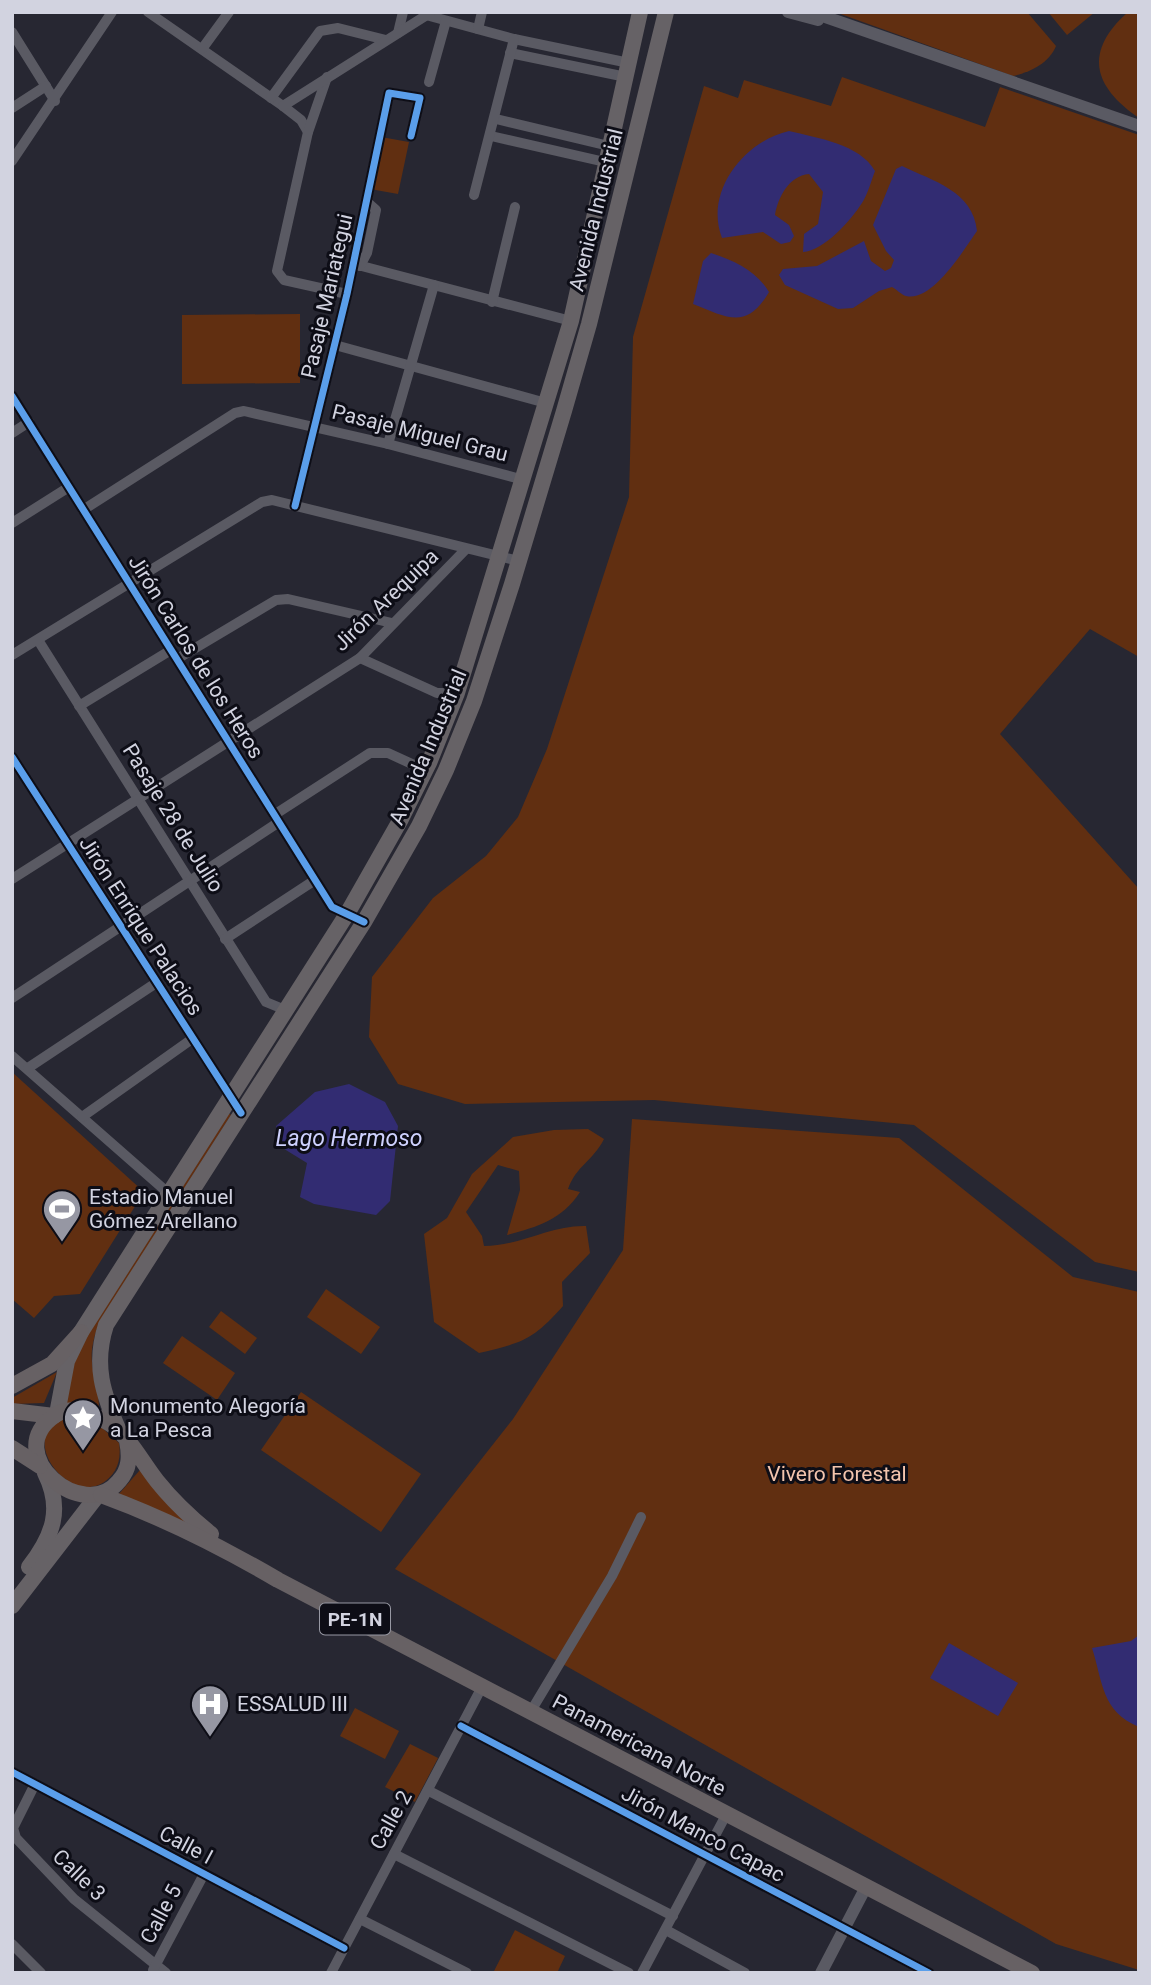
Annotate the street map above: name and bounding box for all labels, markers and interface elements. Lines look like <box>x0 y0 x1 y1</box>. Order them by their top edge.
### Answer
street label: Avenida Industrial <box>564 126 628 294</box>
street label: Pasaje Mariategui <box>296 211 358 381</box>
street label: Pasaje Miguel Grau <box>330 400 510 466</box>
street label: Jirón Arequipa <box>329 544 443 656</box>
street label: Jirón Carlos de los Heros <box>124 551 268 763</box>
street label: Avenida Industrial <box>384 666 472 828</box>
street label: Pasaje 28 de Julio <box>118 739 228 897</box>
street label: Jirón Enrique Palacios <box>74 832 208 1020</box>
water label: Lago Hermoso <box>276 1125 422 1152</box>
place label: Estadio Manuel Gómez Arellano <box>89 1185 237 1233</box>
sports icon: Estadio Manuel Gómez Arellano <box>41 1188 83 1243</box>
place label: Monumento Alegoría a La Pesca <box>110 1394 306 1442</box>
place icon: Monumento Alegoría a La Pesca <box>62 1397 104 1452</box>
park label: Vivero Forestal <box>767 1462 907 1486</box>
road number: PE-1N <box>320 1604 390 1634</box>
hospital icon: ESSALUD III <box>189 1683 231 1738</box>
street label: Panamericana Norte <box>548 1689 730 1801</box>
place label: ESSALUD III <box>237 1692 348 1716</box>
street label: Jirón Manco Capac <box>617 1781 789 1887</box>
street label: Calle 2 <box>365 1786 417 1854</box>
street label: Calle I <box>155 1821 217 1869</box>
street label: Calle 3 <box>48 1844 110 1906</box>
street label: Calle 5 <box>136 1880 186 1948</box>

